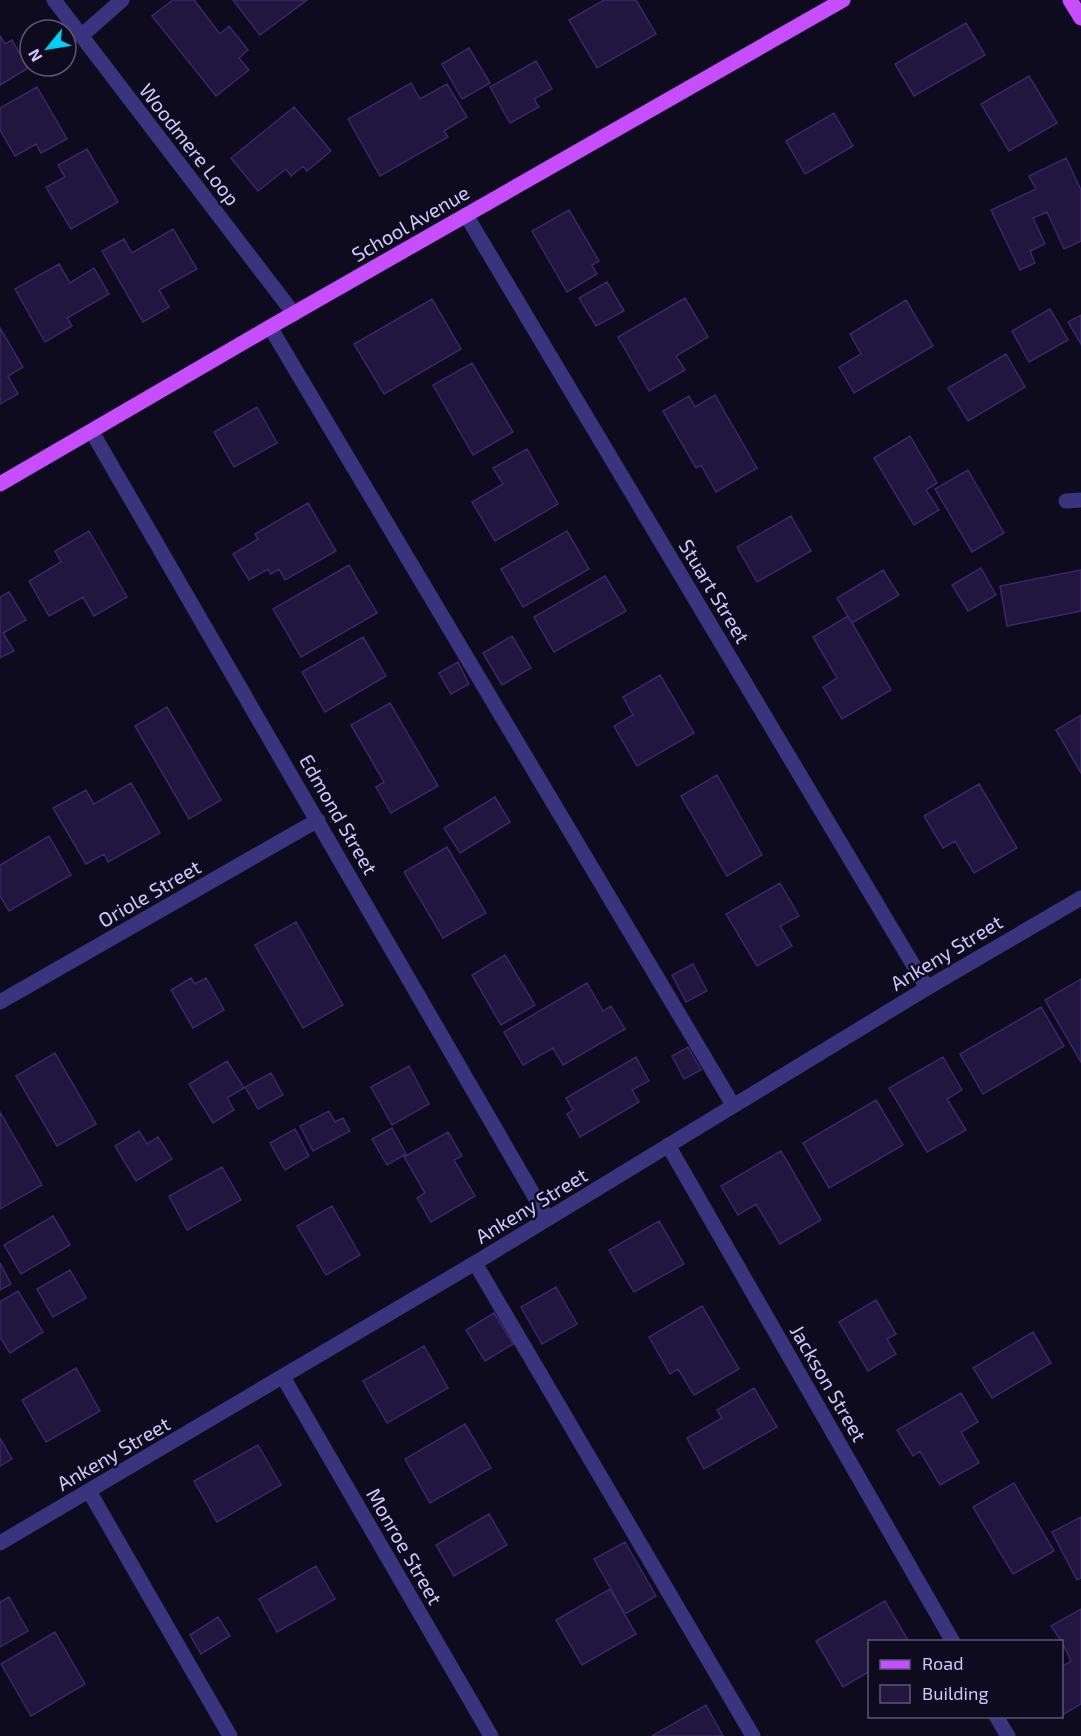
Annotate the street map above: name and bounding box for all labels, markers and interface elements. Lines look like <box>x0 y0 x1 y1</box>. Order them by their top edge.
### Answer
north arrow <box>18 18 78 78</box>
text: N <box>23 46 46 66</box>
street label: Woodmere Loop <box>135 78 245 210</box>
street label: School Avenue <box>347 180 473 266</box>
street label: Stuart Street <box>675 535 756 648</box>
street label: Edmond Street <box>295 750 383 879</box>
street label: Oriole Street <box>93 854 205 932</box>
street label: Ankeny Street <box>886 909 1007 995</box>
street label: Ankeny Street <box>471 1162 592 1248</box>
street label: Jackson Street <box>786 1320 872 1446</box>
street label: Ankeny Street <box>52 1411 174 1495</box>
street label: Monroe Street <box>362 1484 448 1609</box>
legend <box>868 1640 1063 1718</box>
text: Road <box>922 1652 963 1674</box>
text: Building <box>922 1682 989 1704</box>

